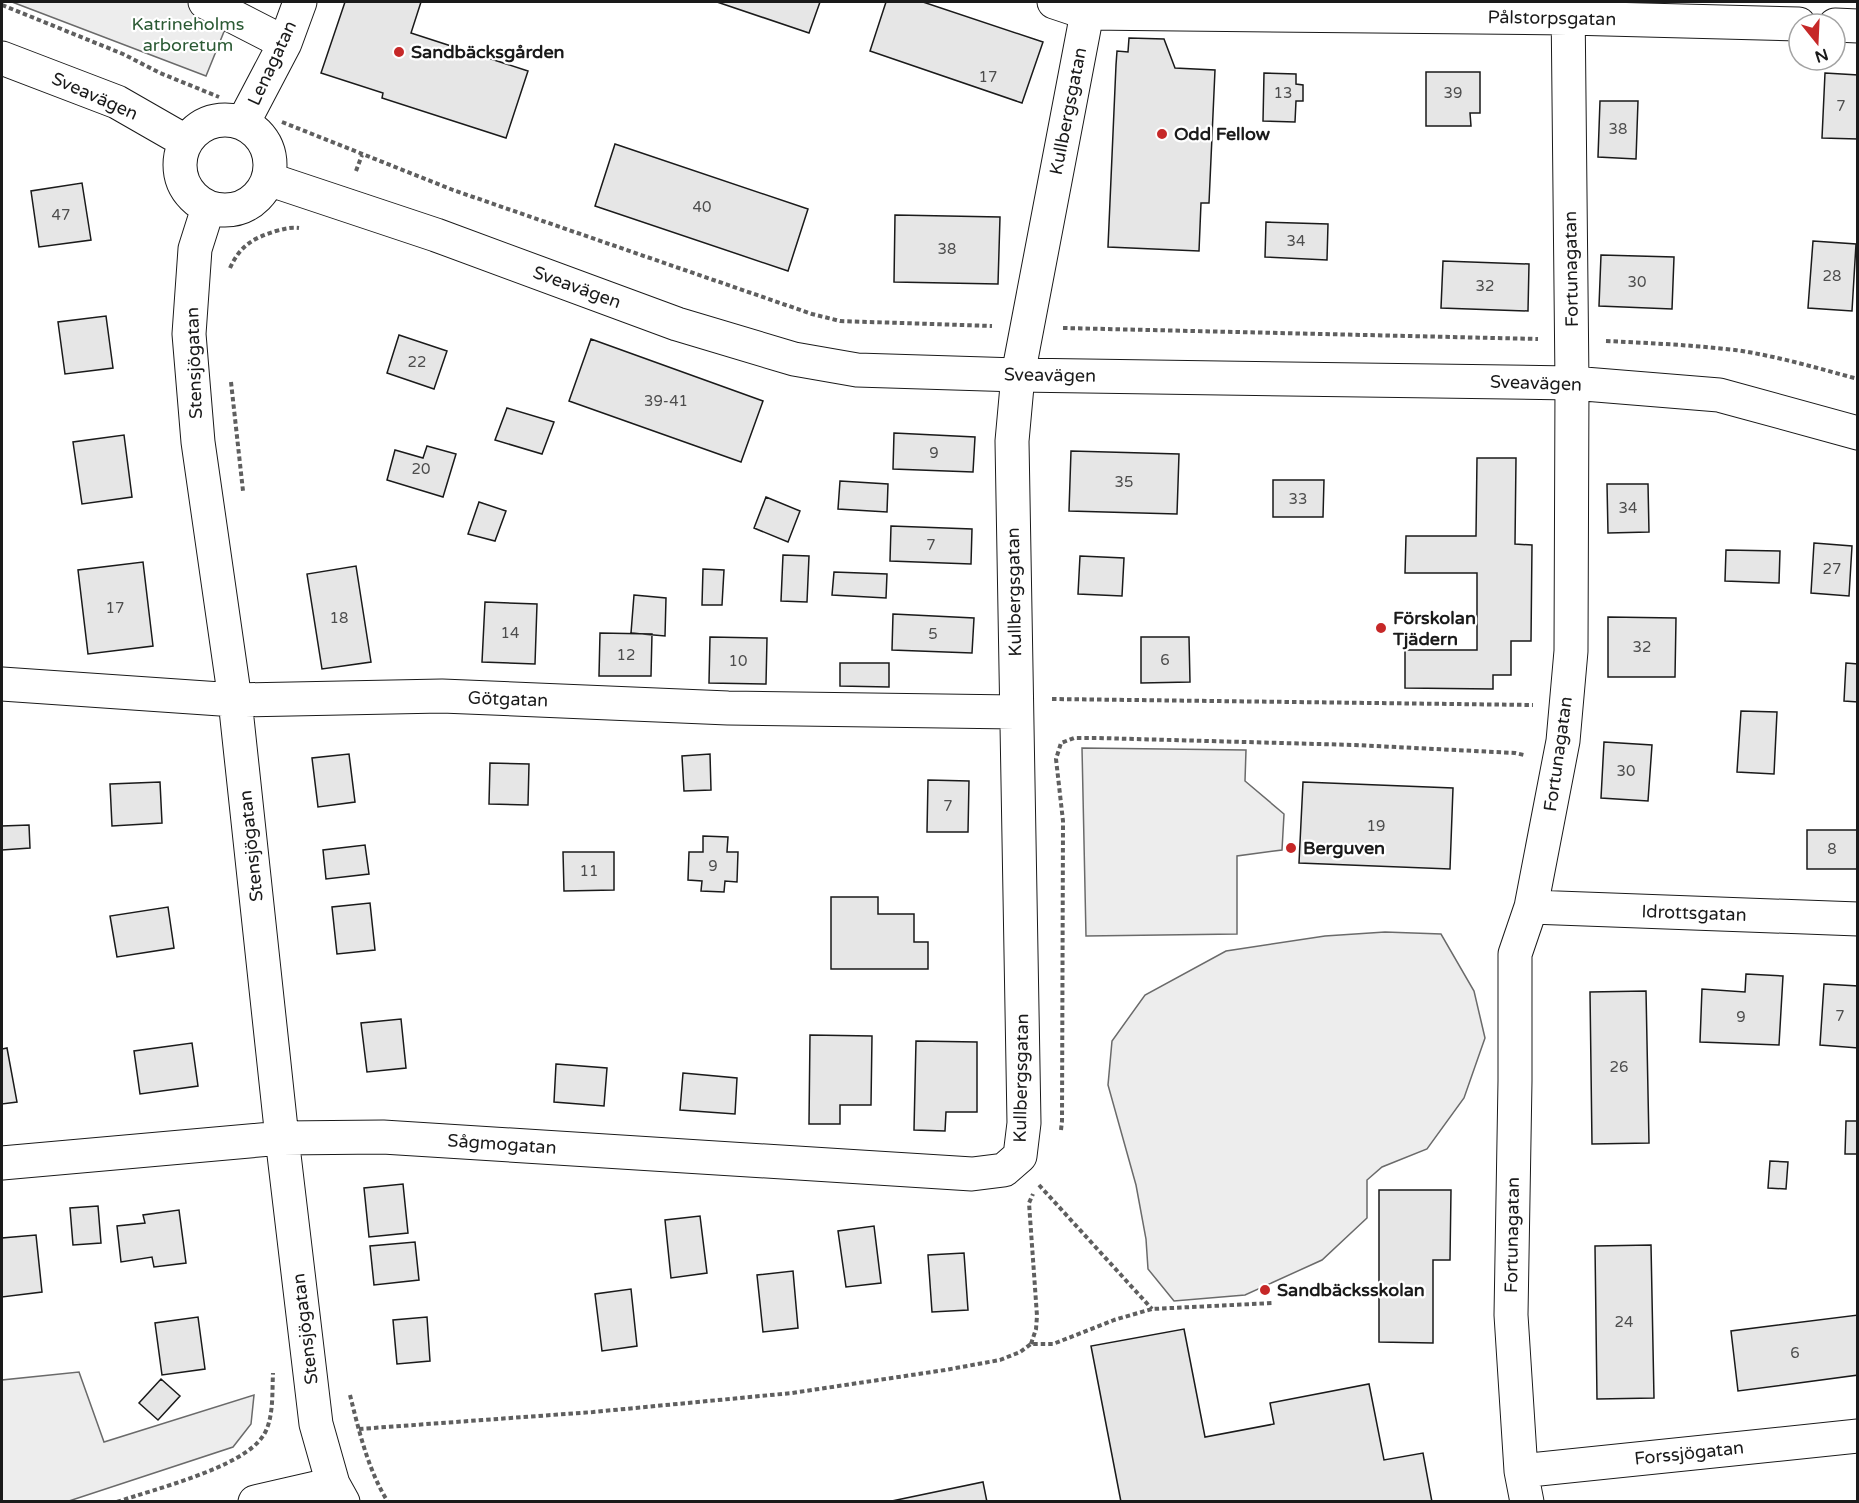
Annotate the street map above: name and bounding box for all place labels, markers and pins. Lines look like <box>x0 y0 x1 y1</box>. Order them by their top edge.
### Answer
place label: Sandbäcksgården <box>411 41 565 63</box>
marker: Sandbäcksgården <box>392 45 406 59</box>
place label: Odd Fellow <box>1174 123 1271 145</box>
marker: Odd Fellow <box>1155 127 1169 141</box>
place label: Förskolan Tjädern <box>1392 607 1476 650</box>
marker: Förskolan Tjädern <box>1374 621 1388 635</box>
place label: Berguven <box>1303 837 1385 859</box>
marker: Berguven <box>1284 841 1298 855</box>
place label: Sandbäcksskolan <box>1277 1279 1425 1301</box>
marker: Sandbäcksskolan <box>1258 1283 1272 1297</box>

